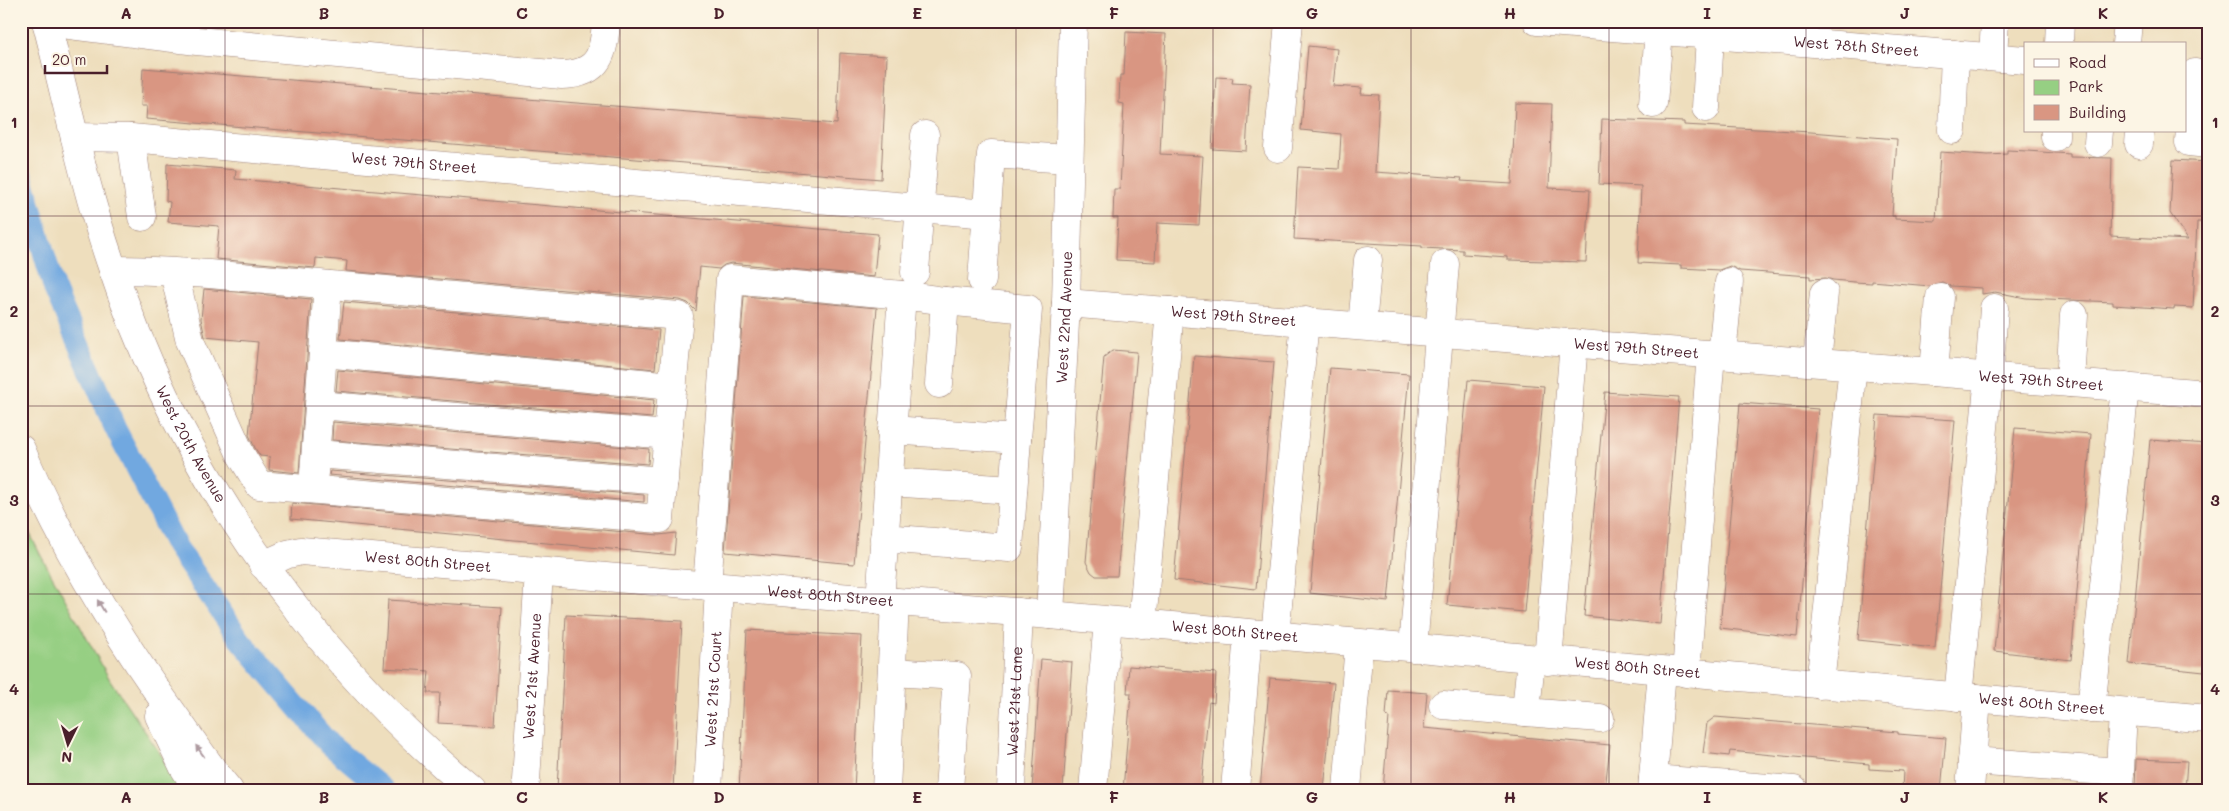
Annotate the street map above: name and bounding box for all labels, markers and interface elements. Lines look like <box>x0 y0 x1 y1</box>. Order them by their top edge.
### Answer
text: A <box>120 2 132 23</box>
text: B <box>319 2 329 23</box>
text: C <box>516 2 528 23</box>
text: D <box>713 2 725 23</box>
text: E <box>912 2 922 23</box>
text: F <box>1109 2 1119 23</box>
text: G <box>1306 2 1318 23</box>
text: H <box>1504 2 1516 23</box>
text: I <box>1703 2 1711 23</box>
text: J <box>1900 2 1910 23</box>
text: K <box>2098 2 2108 23</box>
street label: West 78th Street <box>1792 30 1920 60</box>
scale bar <box>45 42 108 74</box>
legend <box>2024 42 2186 132</box>
text: 20 m <box>52 49 86 69</box>
text: Road <box>2069 52 2106 72</box>
text: Park <box>2069 76 2103 96</box>
text: Building <box>2069 102 2126 122</box>
text: 1 <box>10 111 18 132</box>
text: 1 <box>2211 111 2219 132</box>
street label: West 79th Street <box>350 147 478 178</box>
street label: West 22nd Avenue <box>1051 251 1076 384</box>
text: 2 <box>10 300 19 321</box>
street label: West 79th Street <box>1170 300 1297 330</box>
text: 2 <box>2211 300 2220 321</box>
street label: West 79th Street <box>1573 332 1700 362</box>
street label: West 79th Street <box>1977 365 2105 395</box>
street label: West 20th Avenue <box>152 382 232 506</box>
text: 3 <box>9 489 19 510</box>
text: 3 <box>2210 489 2220 510</box>
street label: West 80th Street <box>364 545 492 576</box>
street label: West 80th Street <box>766 580 895 611</box>
one-way arrow <box>96 600 105 613</box>
street label: West 21st Avenue <box>518 612 545 740</box>
street label: West 80th Street <box>1171 615 1299 646</box>
street label: West 21st Court <box>699 630 726 748</box>
street label: West 21st Lane <box>1002 646 1026 756</box>
street label: West 80th Street <box>1573 651 1702 682</box>
text: 4 <box>9 678 19 699</box>
text: 4 <box>2210 678 2220 699</box>
street label: West 80th Street <box>1977 687 2106 719</box>
north arrow <box>42 718 92 768</box>
one-way arrow <box>195 744 205 757</box>
text: N <box>61 748 73 767</box>
text: A <box>120 786 132 807</box>
text: B <box>319 786 329 807</box>
text: C <box>516 786 528 807</box>
text: D <box>713 786 725 807</box>
text: E <box>912 786 922 807</box>
text: F <box>1109 786 1119 807</box>
text: G <box>1306 786 1318 807</box>
text: H <box>1504 786 1516 807</box>
text: I <box>1703 786 1711 807</box>
text: J <box>1900 786 1910 807</box>
text: K <box>2098 786 2108 807</box>

